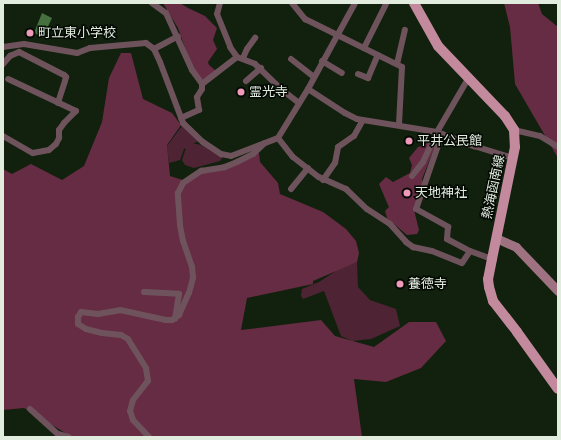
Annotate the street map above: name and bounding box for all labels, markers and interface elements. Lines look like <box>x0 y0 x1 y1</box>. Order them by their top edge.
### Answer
place label: 町立東小学校 <box>38 25 116 41</box>
marker: 町立東小学校 <box>25 28 35 38</box>
place label: 霊光寺 <box>249 84 288 100</box>
marker: 霊光寺 <box>236 87 246 97</box>
place label: 平井公民館 <box>417 133 482 149</box>
marker: 平井公民館 <box>404 136 414 146</box>
street label: 熱海函南線 <box>480 154 508 220</box>
place label: 天地神社 <box>415 185 467 201</box>
marker: 天地神社 <box>402 188 412 198</box>
place label: 養徳寺 <box>408 276 447 292</box>
marker: 養徳寺 <box>395 279 405 289</box>

